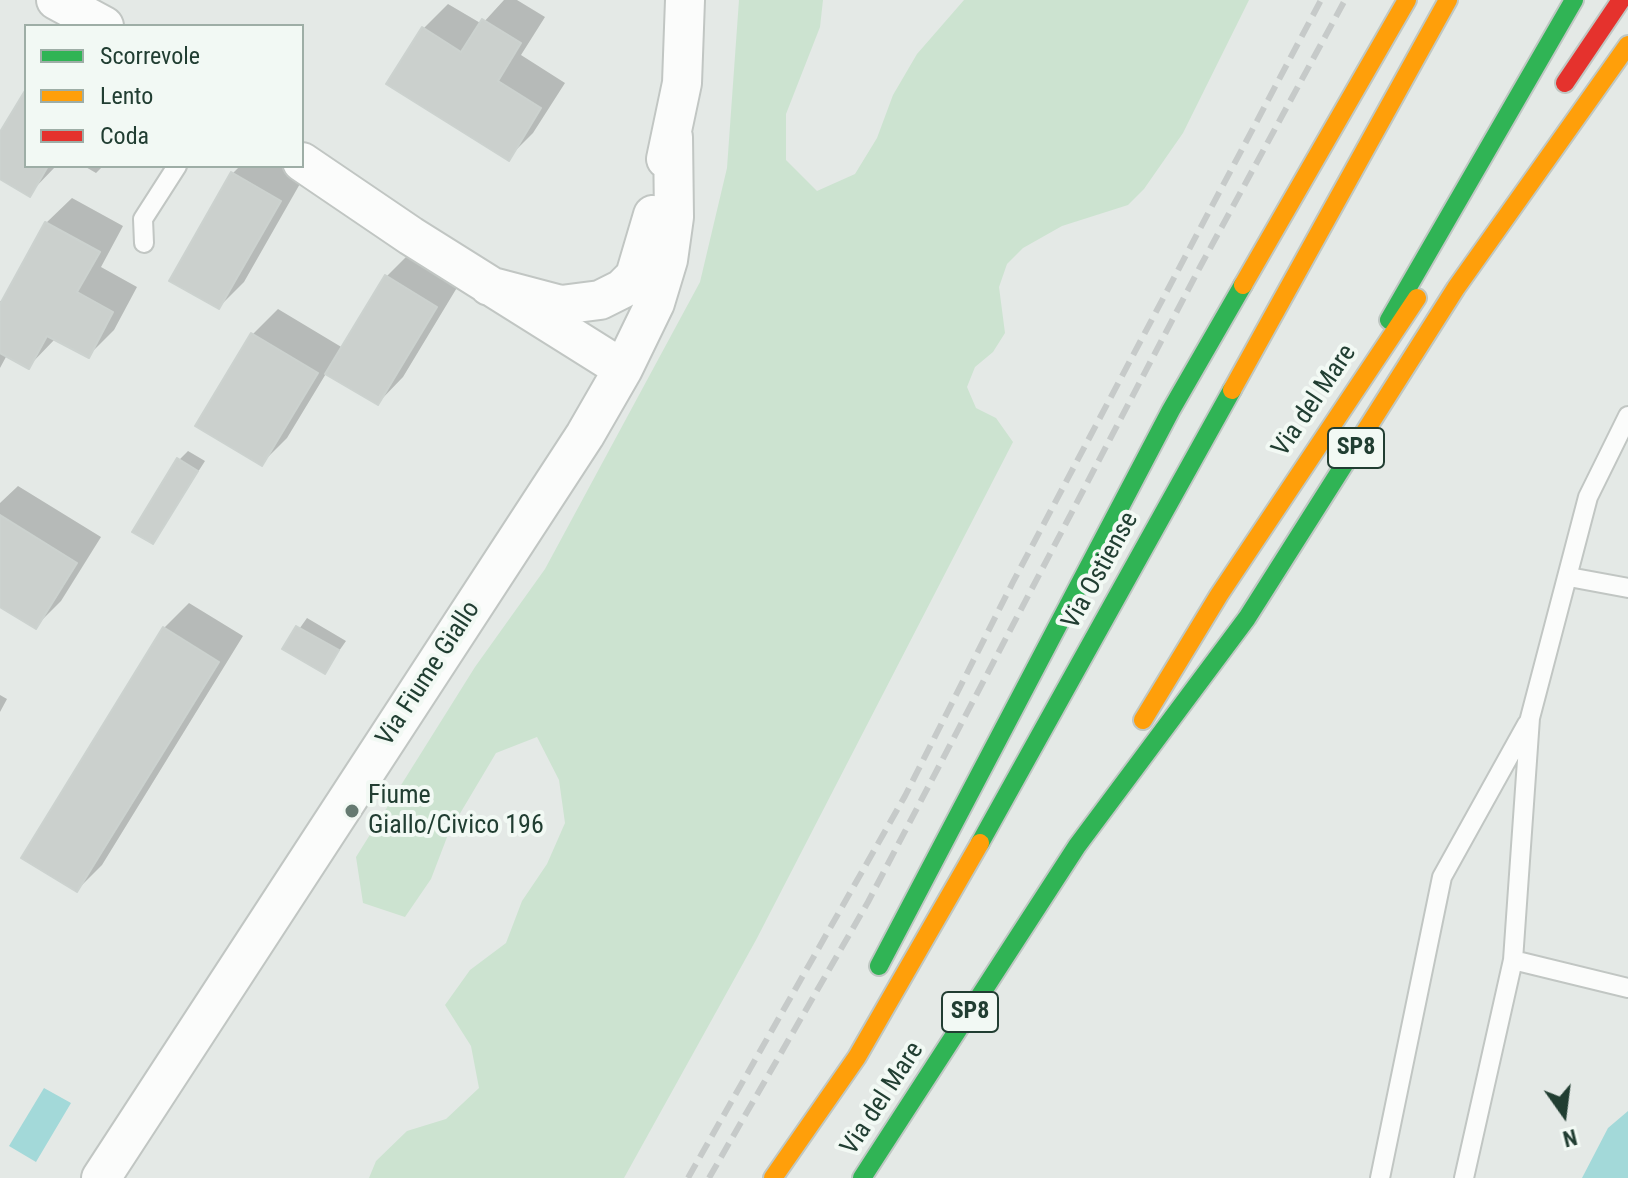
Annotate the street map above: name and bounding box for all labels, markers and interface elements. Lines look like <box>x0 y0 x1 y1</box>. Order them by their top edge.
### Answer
legend <box>24 24 304 168</box>
text: Scorrevole <box>100 42 200 70</box>
text: Lento <box>100 82 153 110</box>
text: Coda <box>100 122 149 150</box>
street label: Via del Mare <box>1266 339 1364 463</box>
road number: SP8 <box>1328 428 1384 468</box>
street label: Via Ostiense <box>1056 507 1146 635</box>
street label: Via Fiume Giallo <box>371 596 487 752</box>
place label: Fiume Giallo/Civico 196 <box>368 780 544 842</box>
marker: Fiume Giallo/Civico 196 <box>343 802 361 820</box>
road number: SP8 <box>942 992 998 1032</box>
street label: Via del Mare <box>835 1037 931 1161</box>
north arrow <box>1524 1074 1604 1154</box>
text: N <box>1560 1124 1580 1152</box>

